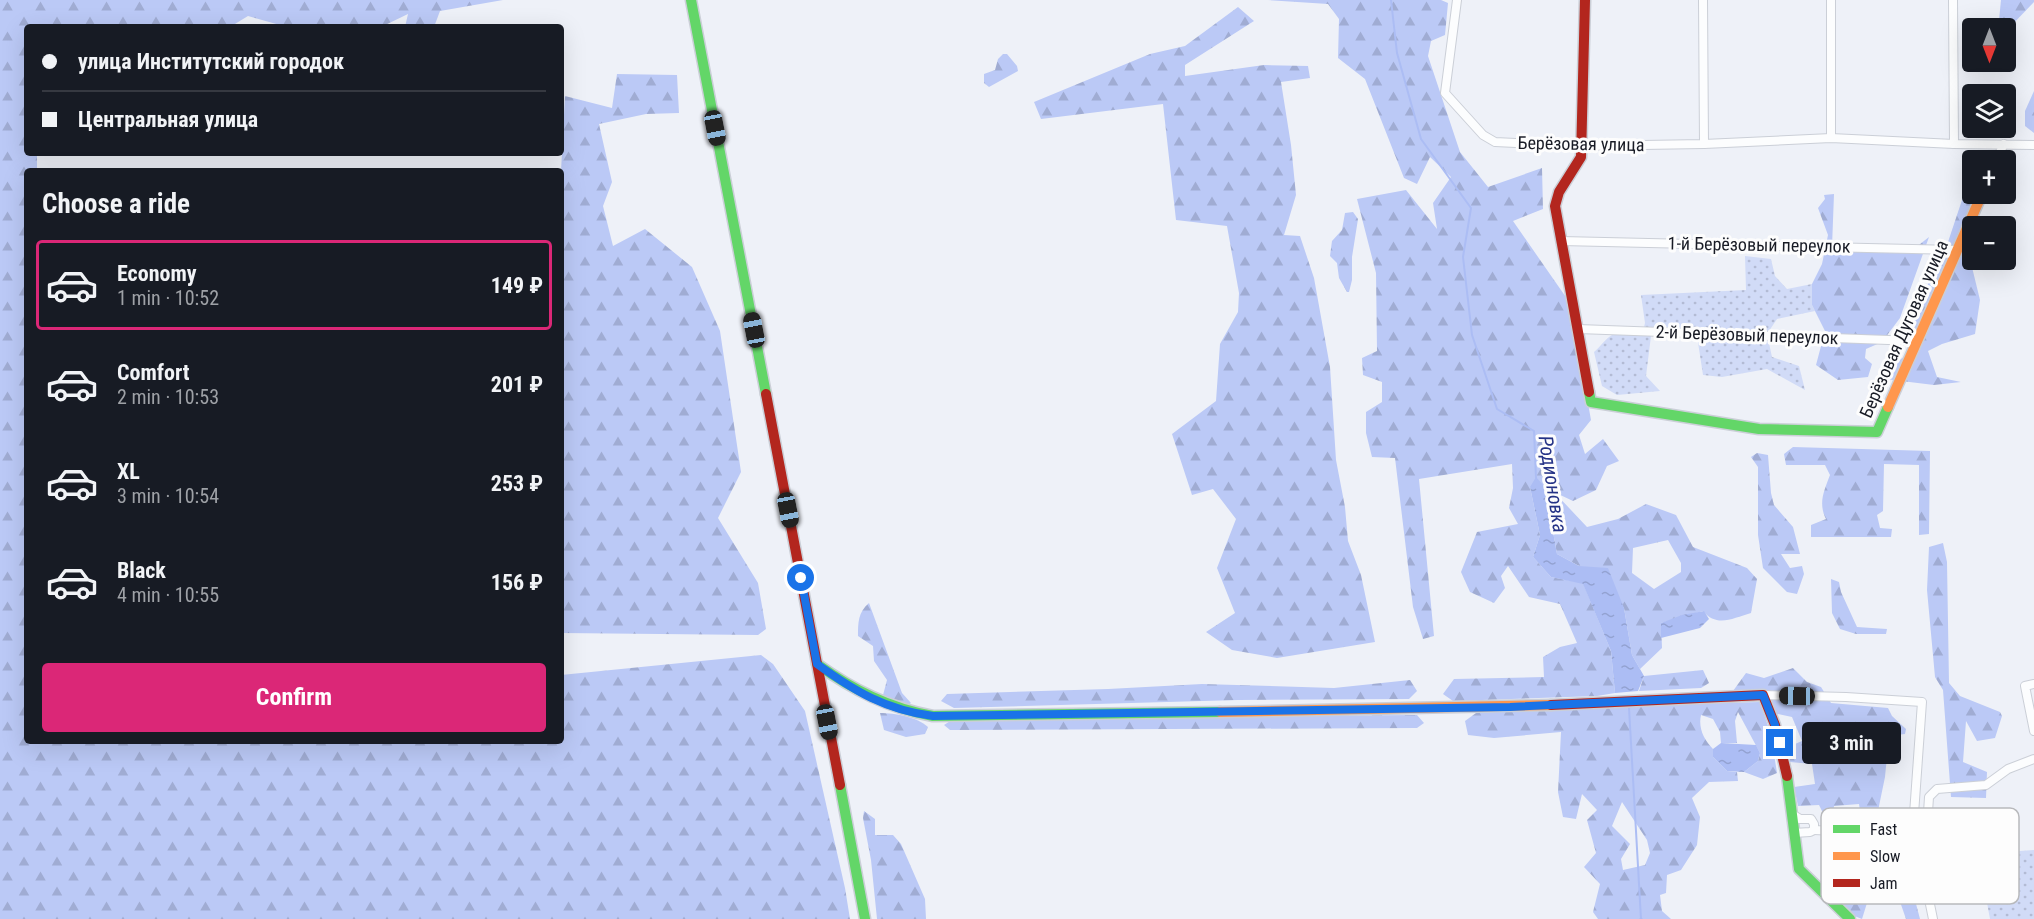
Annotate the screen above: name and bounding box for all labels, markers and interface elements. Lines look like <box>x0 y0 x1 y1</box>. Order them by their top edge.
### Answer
north arrow <box>1962 18 2016 72</box>
map controls <box>1962 18 2016 270</box>
text: улица Институтский городок <box>78 49 344 74</box>
button: layers <box>1962 84 2016 138</box>
text: Центральная улица <box>78 107 258 132</box>
car <box>703 109 727 147</box>
street label: Берёзовая улица <box>1517 132 1645 155</box>
button: + <box>1962 150 2016 204</box>
text: Choose a ride <box>42 188 190 220</box>
button: − <box>1962 216 2016 270</box>
street label: 1-й Берёзовый переулок <box>1667 232 1851 257</box>
street label: Берёзовая Дуговая улица <box>1855 237 1952 421</box>
icon: car <box>45 258 99 312</box>
text: Economy <box>117 261 197 286</box>
text: 149 ₽ <box>491 273 543 298</box>
text: 1 min · 10:52 <box>117 286 219 310</box>
car <box>742 311 766 349</box>
street label: 2-й Берёзовый переулок <box>1655 321 1839 348</box>
icon: car <box>45 357 99 411</box>
text: Comfort <box>117 360 190 385</box>
text: 201 ₽ <box>491 372 543 397</box>
text: 2 min · 10:53 <box>117 385 219 409</box>
water label: Родионовка <box>1534 434 1572 534</box>
icon: car <box>45 456 99 510</box>
text: XL <box>117 459 140 484</box>
text: 253 ₽ <box>491 471 543 496</box>
text: 3 min · 10:54 <box>117 484 219 508</box>
car <box>776 491 800 529</box>
icon: car <box>45 555 99 609</box>
text: Black <box>117 558 166 583</box>
route start <box>787 564 814 591</box>
text: 156 ₽ <box>491 570 543 595</box>
text: 4 min · 10:55 <box>117 583 219 607</box>
button: Confirm <box>42 663 546 732</box>
car <box>1779 687 1815 705</box>
car <box>815 703 839 741</box>
callout: 3 min <box>1801 722 1900 764</box>
route end <box>1766 729 1793 756</box>
text: 3 min <box>1829 731 1874 755</box>
legend <box>1821 808 2019 904</box>
text: Fast <box>1870 820 1897 839</box>
text: Slow <box>1870 847 1900 866</box>
text: Jam <box>1870 874 1897 893</box>

